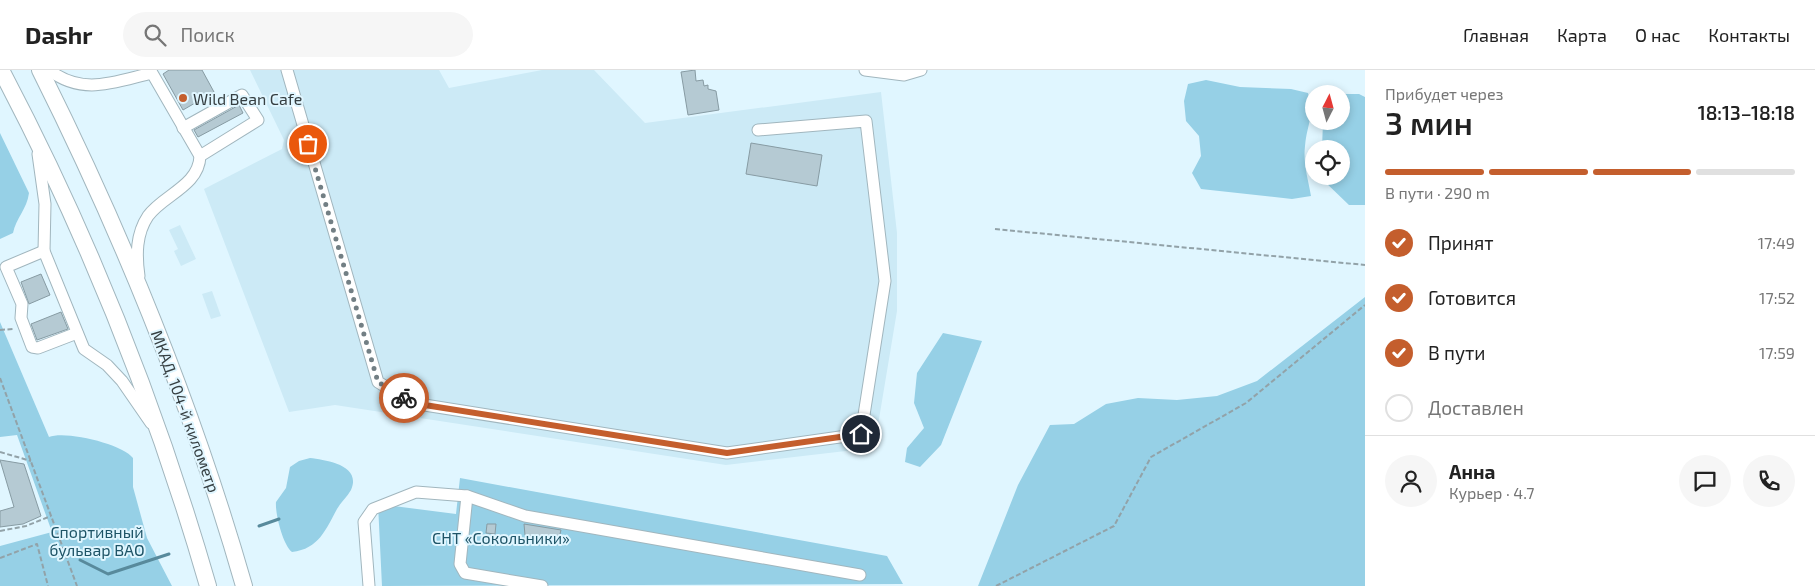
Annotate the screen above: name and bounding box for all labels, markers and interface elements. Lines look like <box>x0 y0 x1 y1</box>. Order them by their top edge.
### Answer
search box <box>123 12 473 57</box>
text: Dashr <box>25 20 93 49</box>
icon: search <box>141 21 169 49</box>
text: Поиск <box>181 23 235 46</box>
text: Главная <box>1463 24 1529 46</box>
text: Карта <box>1557 24 1607 46</box>
text: О нас <box>1635 24 1680 46</box>
text: Контакты <box>1708 24 1790 46</box>
text: Прибудет через <box>1385 84 1503 103</box>
north arrow <box>1305 85 1350 130</box>
map controls <box>1305 85 1350 185</box>
place label: Wild Bean Cafe <box>193 89 302 108</box>
marker: Wild Bean Cafe <box>177 92 189 104</box>
text: 18:13–18:18 <box>1698 101 1795 124</box>
text: 3 мин <box>1385 103 1473 141</box>
pin <box>287 123 329 165</box>
icon: bag <box>294 130 322 158</box>
button: locate <box>1305 140 1350 185</box>
text: В пути · 290 m <box>1385 183 1490 202</box>
icon: check <box>1385 229 1413 257</box>
text: Принят <box>1428 231 1494 254</box>
text: 17:49 <box>1758 233 1795 252</box>
icon: check <box>1385 284 1413 312</box>
text: Готовится <box>1428 286 1516 309</box>
text: 17:52 <box>1759 288 1795 307</box>
street label: МКАД, 104-й километр <box>148 327 224 495</box>
icon: check <box>1385 339 1413 367</box>
text: В пути <box>1428 341 1486 364</box>
text: 17:59 <box>1759 343 1795 362</box>
courier <box>379 373 429 423</box>
icon: bike <box>390 384 418 412</box>
text: Доставлен <box>1428 396 1524 419</box>
pin <box>840 413 882 455</box>
icon: home <box>847 420 875 448</box>
button: person <box>1385 455 1437 507</box>
button: chat <box>1679 455 1731 507</box>
button: phone <box>1743 455 1795 507</box>
text: Анна <box>1449 460 1495 483</box>
text: Курьер · 4.7 <box>1449 483 1534 502</box>
park label: Спортивный бульвар ВАО <box>49 522 145 560</box>
park label: СНТ «Сокольники» <box>432 528 570 547</box>

